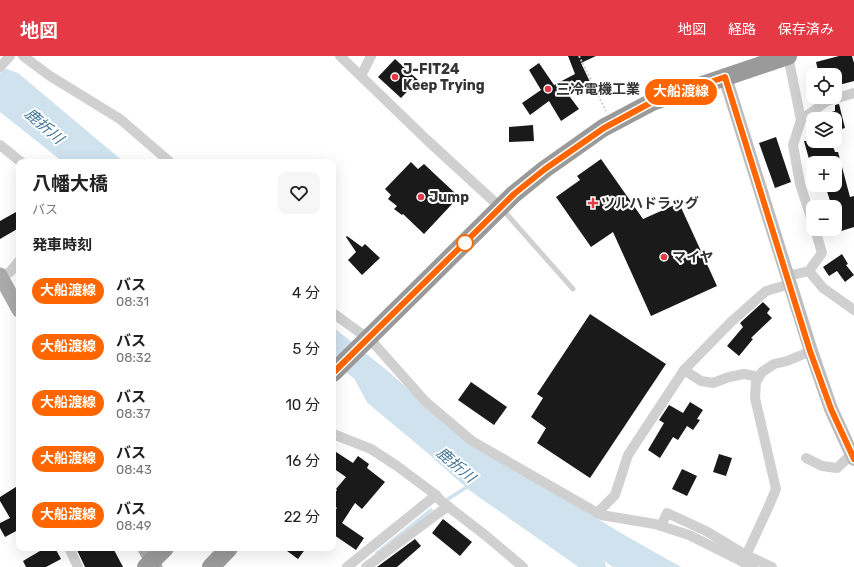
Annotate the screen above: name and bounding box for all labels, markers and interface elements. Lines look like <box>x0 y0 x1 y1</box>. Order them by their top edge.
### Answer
text: 地図 <box>20 19 58 42</box>
text: 地図 <box>678 21 706 38</box>
text: 経路 <box>728 21 756 38</box>
text: 保存済み <box>778 21 834 38</box>
place label: J-FIT24 Keep Trying <box>403 61 485 94</box>
map controls <box>806 68 842 236</box>
button: locate <box>806 68 842 104</box>
marker: J-FIT24 Keep Trying <box>390 72 400 82</box>
line badge: 大船渡線 <box>653 79 709 105</box>
place label: 三冷電機工業 <box>556 81 640 98</box>
text: 大船渡線 <box>653 83 709 100</box>
marker: 三冷電機工業 <box>543 84 553 94</box>
water label: 鹿折川 <box>21 104 68 149</box>
button: layers <box>806 112 842 148</box>
button: + <box>806 156 842 192</box>
text: 八幡大橋 <box>32 172 108 195</box>
button: heart <box>278 172 320 214</box>
place label: Jump <box>429 189 469 206</box>
marker: Jump <box>416 192 426 202</box>
place label: ツルハドラッグ <box>601 195 699 212</box>
marker: ツルハドラッグ <box>588 198 598 208</box>
button: − <box>806 200 842 236</box>
text: バス <box>32 202 58 217</box>
unlabelled marker <box>456 234 474 252</box>
text: 発車時刻 <box>32 236 92 254</box>
place label: マイヤ <box>672 249 714 266</box>
marker: マイヤ <box>659 252 669 262</box>
text: バス <box>116 276 146 294</box>
text: 大船渡線 <box>40 282 96 299</box>
text: 4 分 <box>292 284 320 302</box>
text: 08:31 <box>116 294 149 309</box>
text: バス <box>116 332 146 350</box>
text: 大船渡線 <box>40 338 96 355</box>
text: 5 分 <box>292 340 320 358</box>
text: 08:32 <box>116 350 151 365</box>
text: バス <box>116 388 146 406</box>
text: 大船渡線 <box>40 394 96 411</box>
text: 10 分 <box>285 396 320 414</box>
text: 08:37 <box>116 406 150 421</box>
text: バス <box>116 444 146 462</box>
water label: 鹿折川 <box>433 444 481 488</box>
text: 大船渡線 <box>40 450 96 467</box>
text: 16 分 <box>286 452 320 470</box>
text: 08:43 <box>116 462 152 477</box>
text: バス <box>116 500 146 518</box>
text: 大船渡線 <box>40 506 96 523</box>
text: 22 分 <box>284 508 320 526</box>
text: 08:49 <box>116 518 152 533</box>

